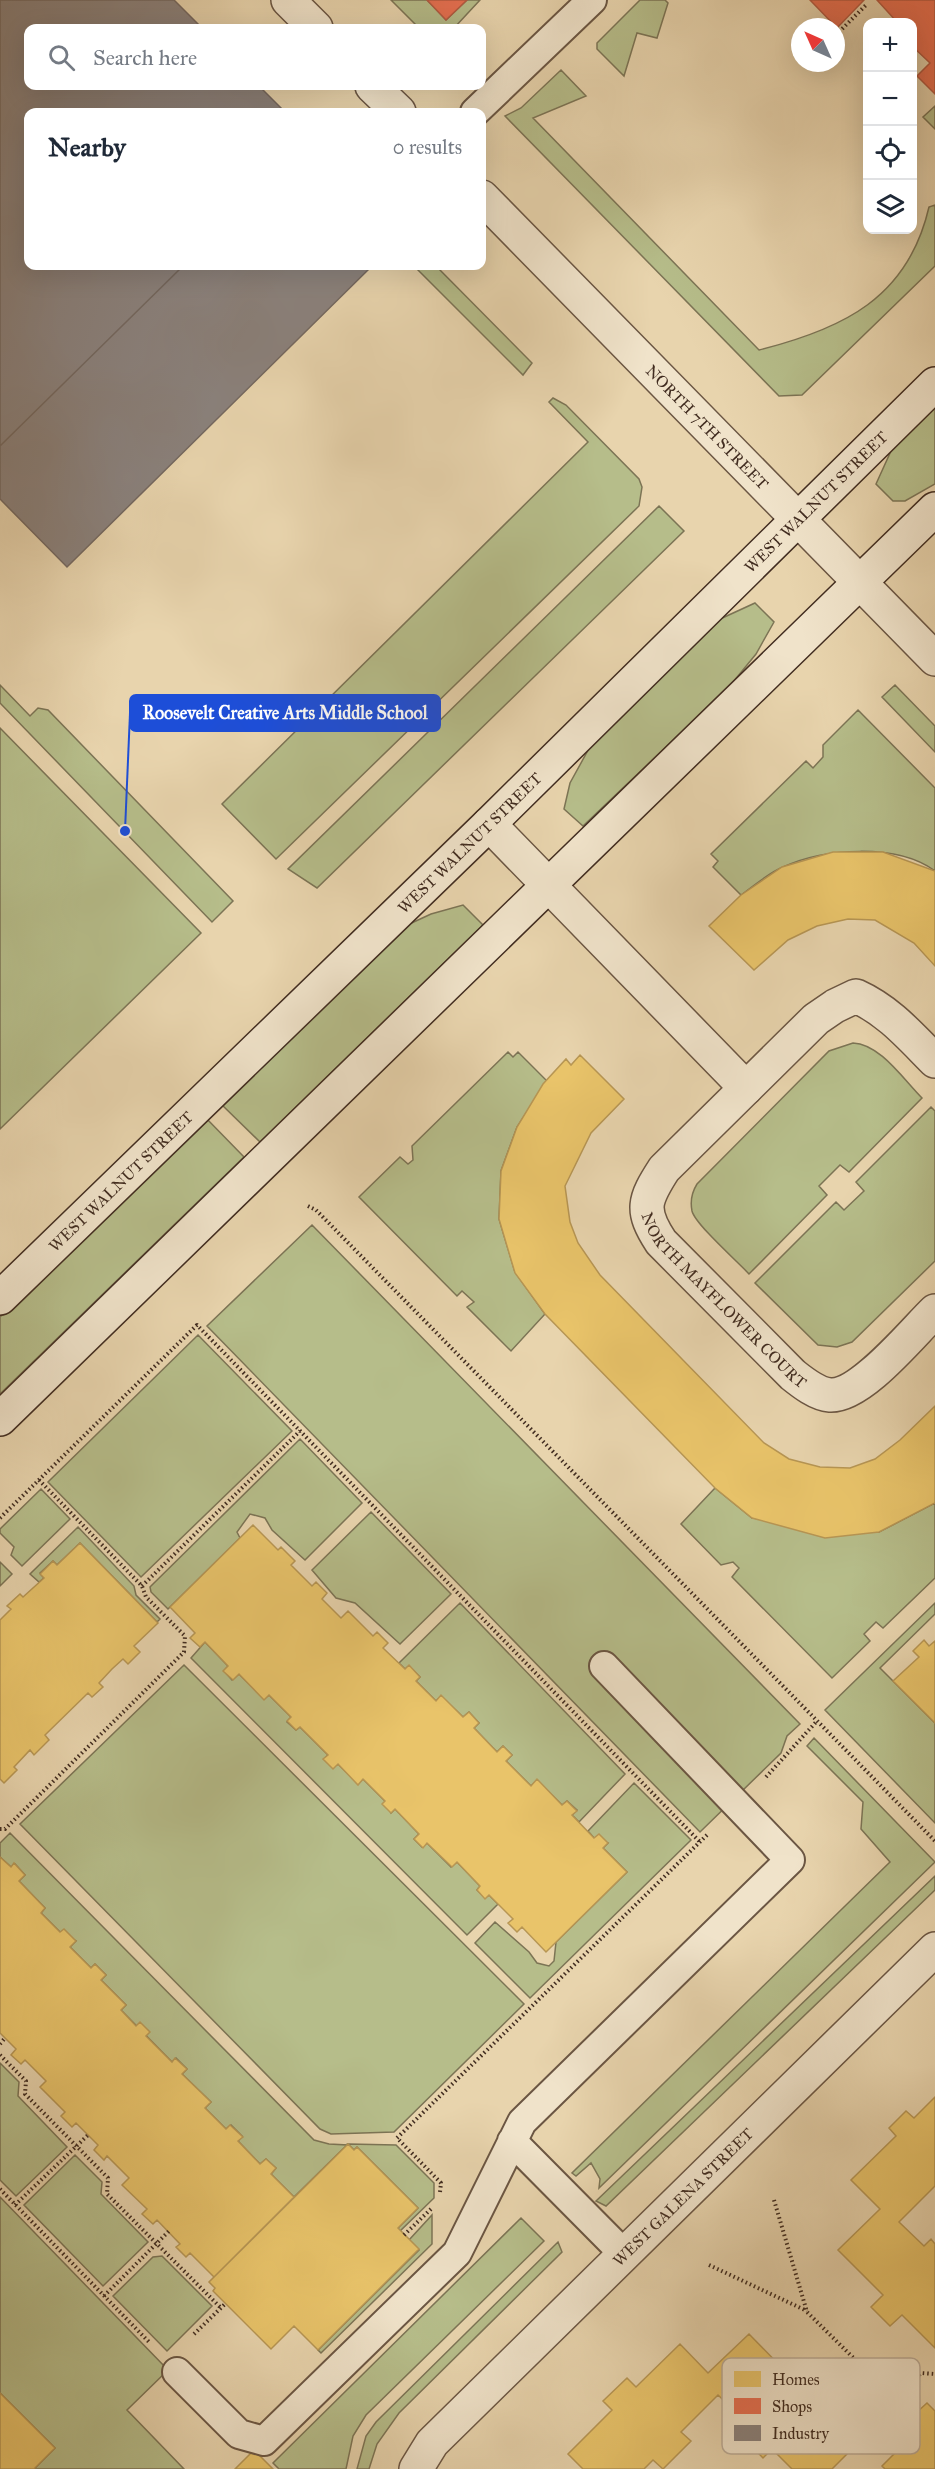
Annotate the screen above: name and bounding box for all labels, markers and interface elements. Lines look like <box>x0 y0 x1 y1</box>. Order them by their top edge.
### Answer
north arrow <box>791 18 845 72</box>
map controls <box>863 18 917 234</box>
button: + <box>863 18 917 72</box>
search box <box>24 24 486 90</box>
icon: search <box>45 41 78 74</box>
text: Search here <box>93 44 197 71</box>
button: − <box>863 72 917 126</box>
button: locate <box>863 126 917 180</box>
text: Nearby <box>48 131 126 163</box>
text: 0 results <box>393 135 462 159</box>
button: layers <box>863 180 917 234</box>
street label: NORTH 7TH STREET <box>642 361 772 494</box>
street label: WEST WALNUT STREET <box>741 427 892 577</box>
callout: Roosevelt Creative Arts Middle School <box>130 695 440 731</box>
text: Roosevelt Creative Arts Middle School <box>142 702 429 724</box>
street label: WEST WALNUT STREET <box>394 769 546 917</box>
street label: WEST WALNUT STREET <box>45 1107 197 1256</box>
street label: NORTH MAYFLOWER COURT <box>637 1210 810 1392</box>
street label: WEST GALENA STREET <box>609 2124 757 2270</box>
legend <box>722 2358 920 2454</box>
text: Homes <box>772 2370 820 2389</box>
text: Shops <box>772 2397 812 2416</box>
text: Industry <box>772 2424 830 2443</box>

